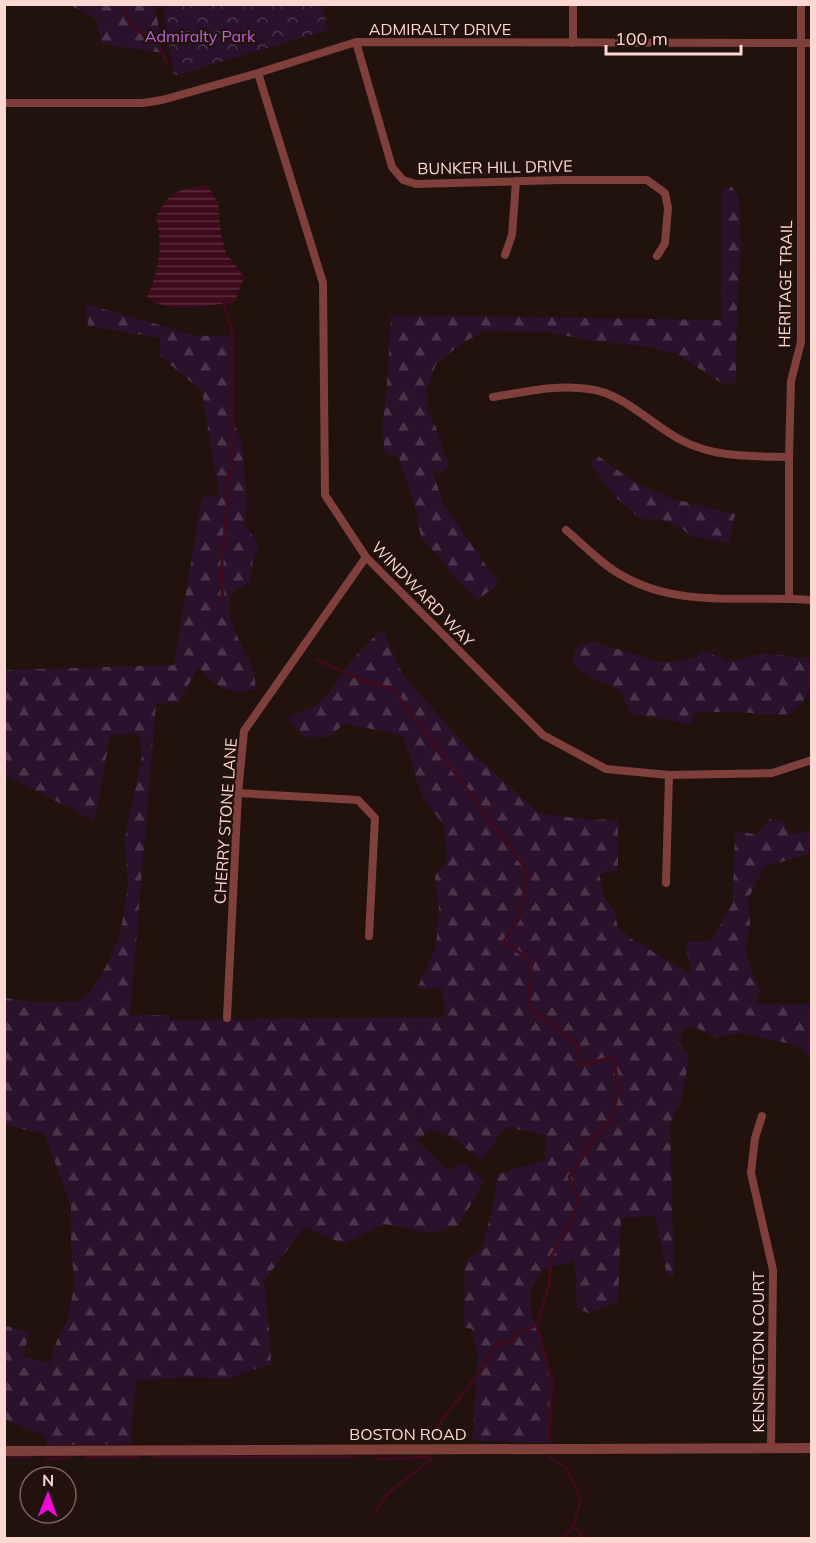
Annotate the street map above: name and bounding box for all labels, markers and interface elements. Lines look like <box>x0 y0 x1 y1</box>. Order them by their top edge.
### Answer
scale bar <box>606 18 741 56</box>
street label: ADMIRALTY DRIVE <box>369 19 511 39</box>
park label: Admiralty Park <box>145 26 256 46</box>
text: 100 m <box>615 27 668 50</box>
street label: BUNKER HILL DRIVE <box>417 156 573 178</box>
street label: HERITAGE TRAIL <box>774 220 796 348</box>
street label: WINDWARD WAY <box>368 537 479 651</box>
street label: CHERRY STONE LANE <box>209 737 241 905</box>
street label: KENSINGTON COURT <box>748 1271 768 1433</box>
street label: BOSTON ROAD <box>349 1424 467 1444</box>
north arrow <box>18 1465 78 1525</box>
text: N <box>42 1470 54 1490</box>

